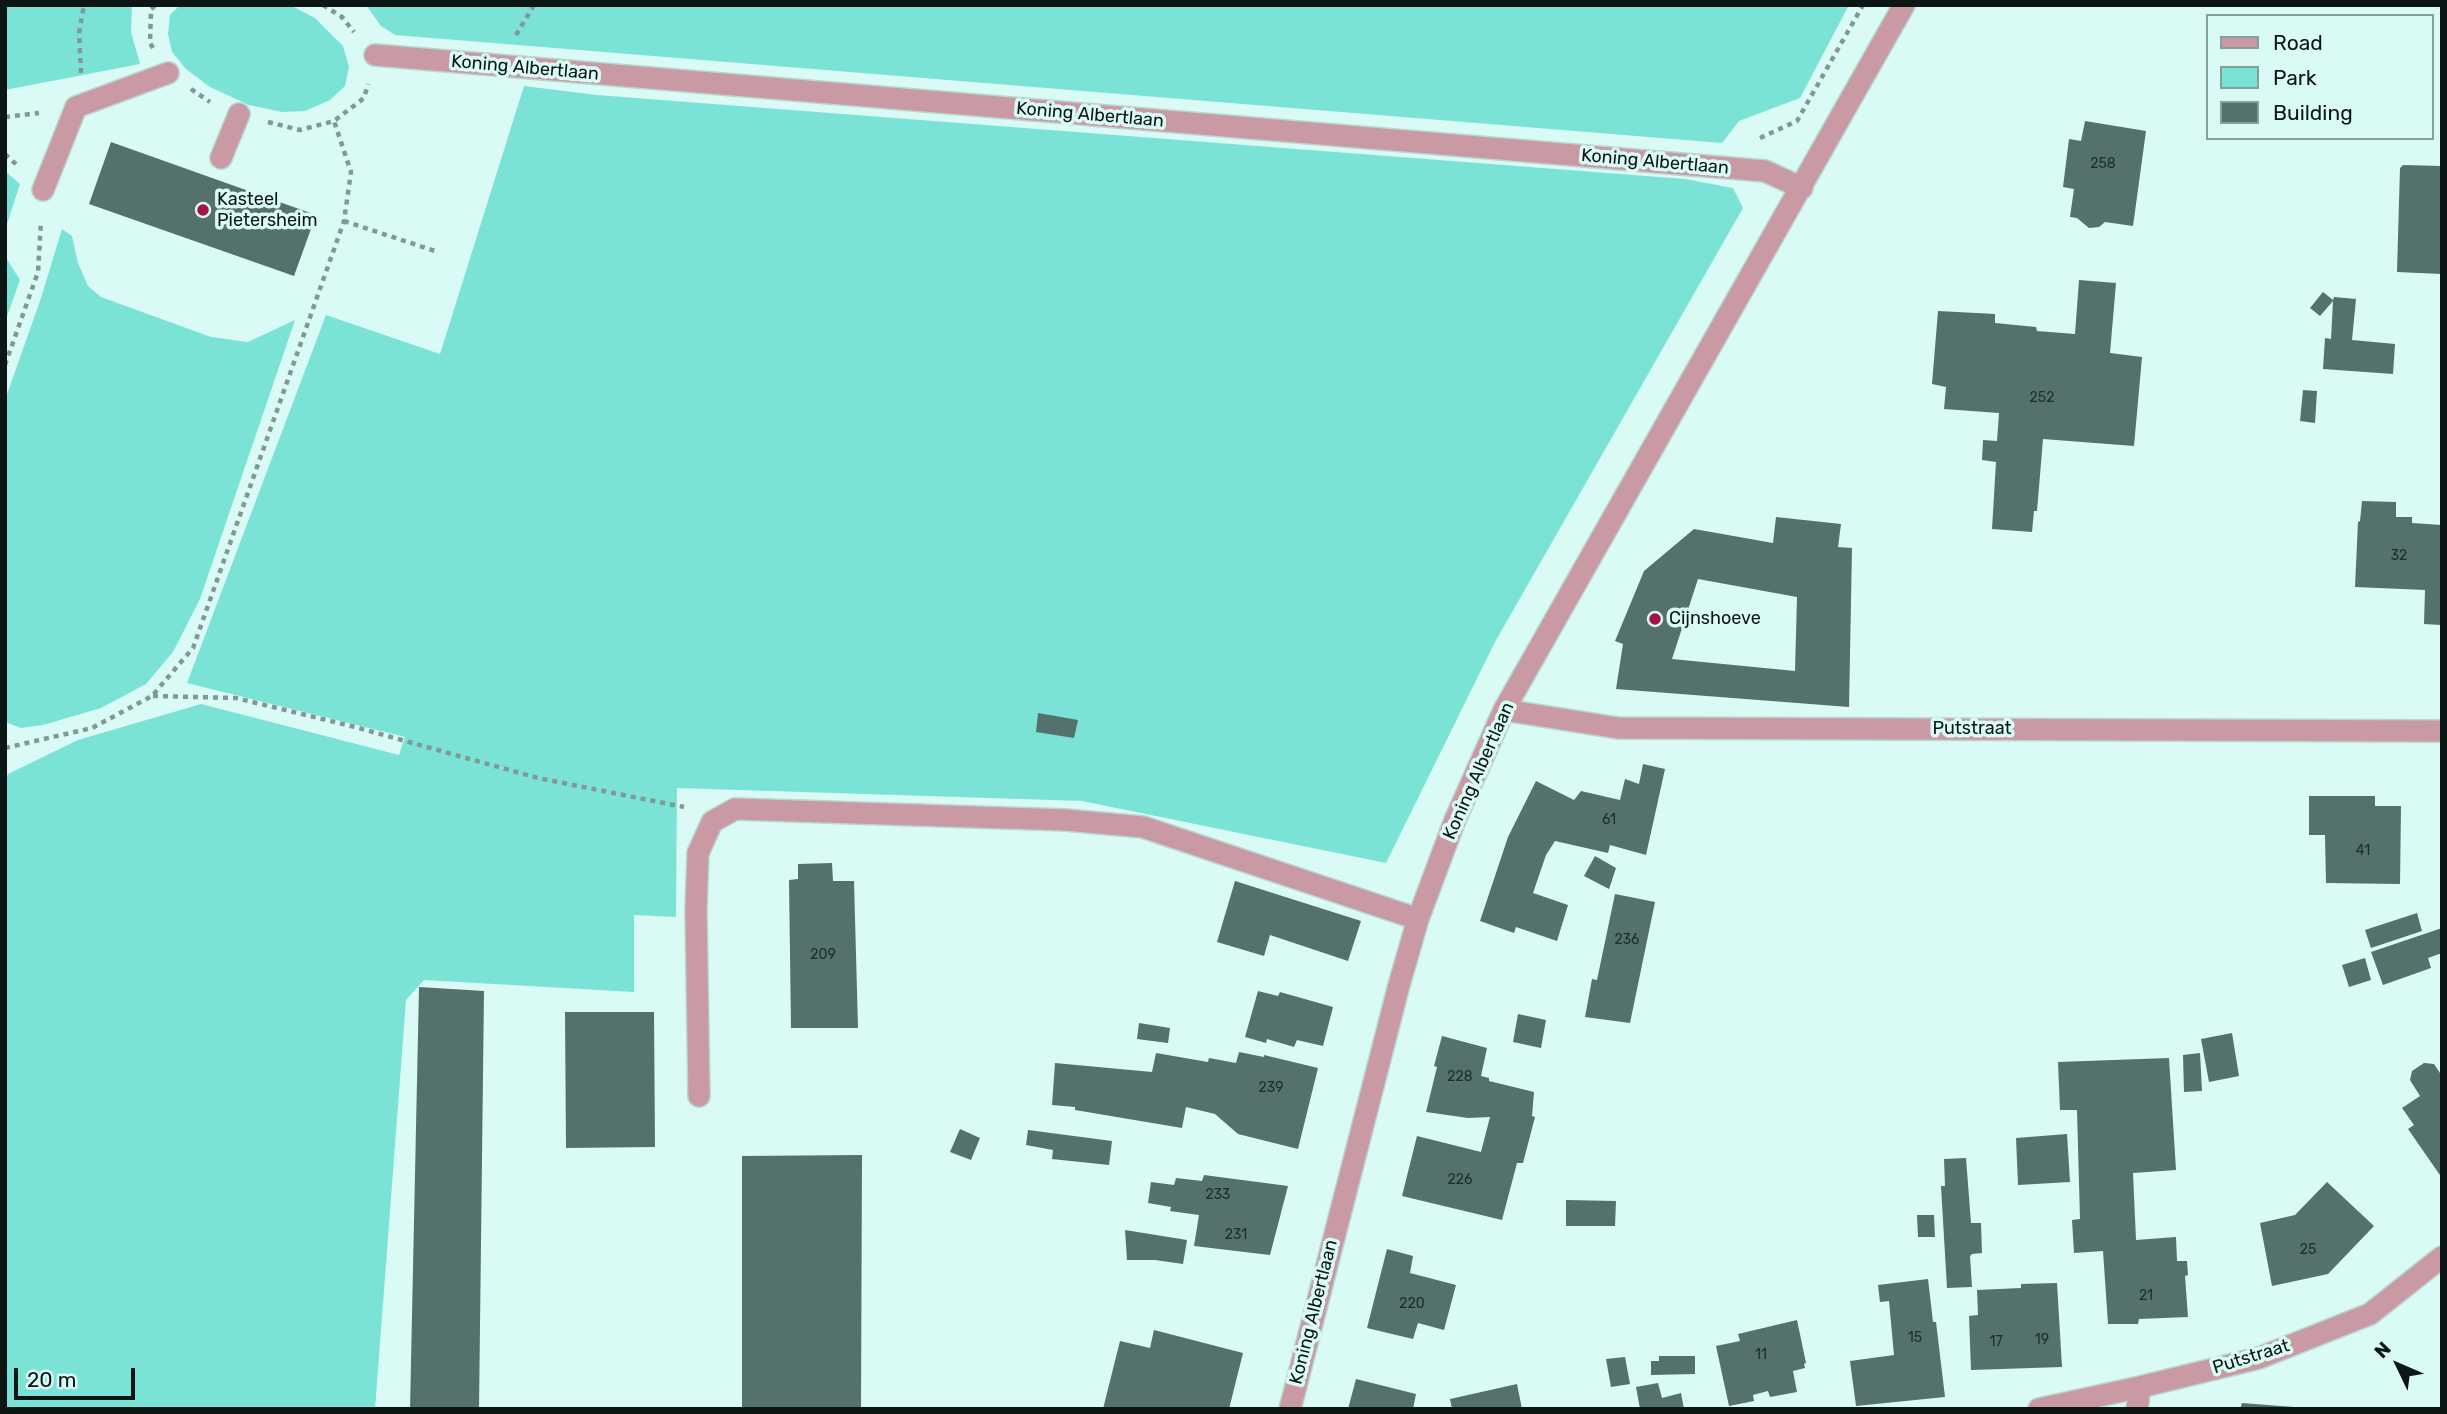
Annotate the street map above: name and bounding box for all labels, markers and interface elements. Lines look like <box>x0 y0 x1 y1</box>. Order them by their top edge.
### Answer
legend <box>2206 14 2433 140</box>
text: Road <box>2273 30 2323 55</box>
street label: Koning Albertlaan <box>450 51 600 85</box>
text: Park <box>2273 65 2317 90</box>
street label: Koning Albertlaan <box>1015 98 1165 132</box>
text: Building <box>2273 100 2353 125</box>
street label: Koning Albertlaan <box>1580 145 1730 179</box>
house number: 258 <box>2090 156 2116 172</box>
place label: Kasteel Pietersheim <box>217 189 317 232</box>
marker: Kasteel Pietersheim <box>195 202 211 218</box>
house number: 252 <box>2030 390 2054 406</box>
house number: 32 <box>2391 548 2407 564</box>
place label: Cijnshoeve <box>1669 608 1761 630</box>
marker: Cijnshoeve <box>1647 611 1663 627</box>
street label: Koning Albertlaan <box>1439 699 1519 843</box>
street label: Putstraat <box>1932 718 2012 740</box>
house number: 61 <box>1602 812 1616 828</box>
house number: 41 <box>2356 843 2370 859</box>
house number: 236 <box>1614 932 1640 948</box>
house number: 209 <box>810 947 836 963</box>
house number: 228 <box>1447 1069 1473 1085</box>
house number: 239 <box>1259 1080 1283 1096</box>
house number: 226 <box>1448 1172 1472 1188</box>
house number: 233 <box>1205 1187 1231 1203</box>
house number: 231 <box>1225 1227 1247 1243</box>
street label: Koning Albertlaan <box>1286 1237 1342 1387</box>
house number: 25 <box>2300 1242 2316 1258</box>
house number: 21 <box>2139 1288 2153 1304</box>
house number: 220 <box>1399 1296 1425 1312</box>
house number: 15 <box>1908 1330 1922 1346</box>
north arrow <box>2363 1330 2433 1400</box>
house number: 19 <box>2035 1332 2049 1348</box>
house number: 17 <box>1989 1334 2003 1350</box>
street label: Putstraat <box>2210 1335 2292 1379</box>
text: N <box>2370 1337 2396 1363</box>
house number: 11 <box>1755 1347 1767 1363</box>
scale bar <box>18 1354 138 1398</box>
text: 20 m <box>27 1367 76 1392</box>

